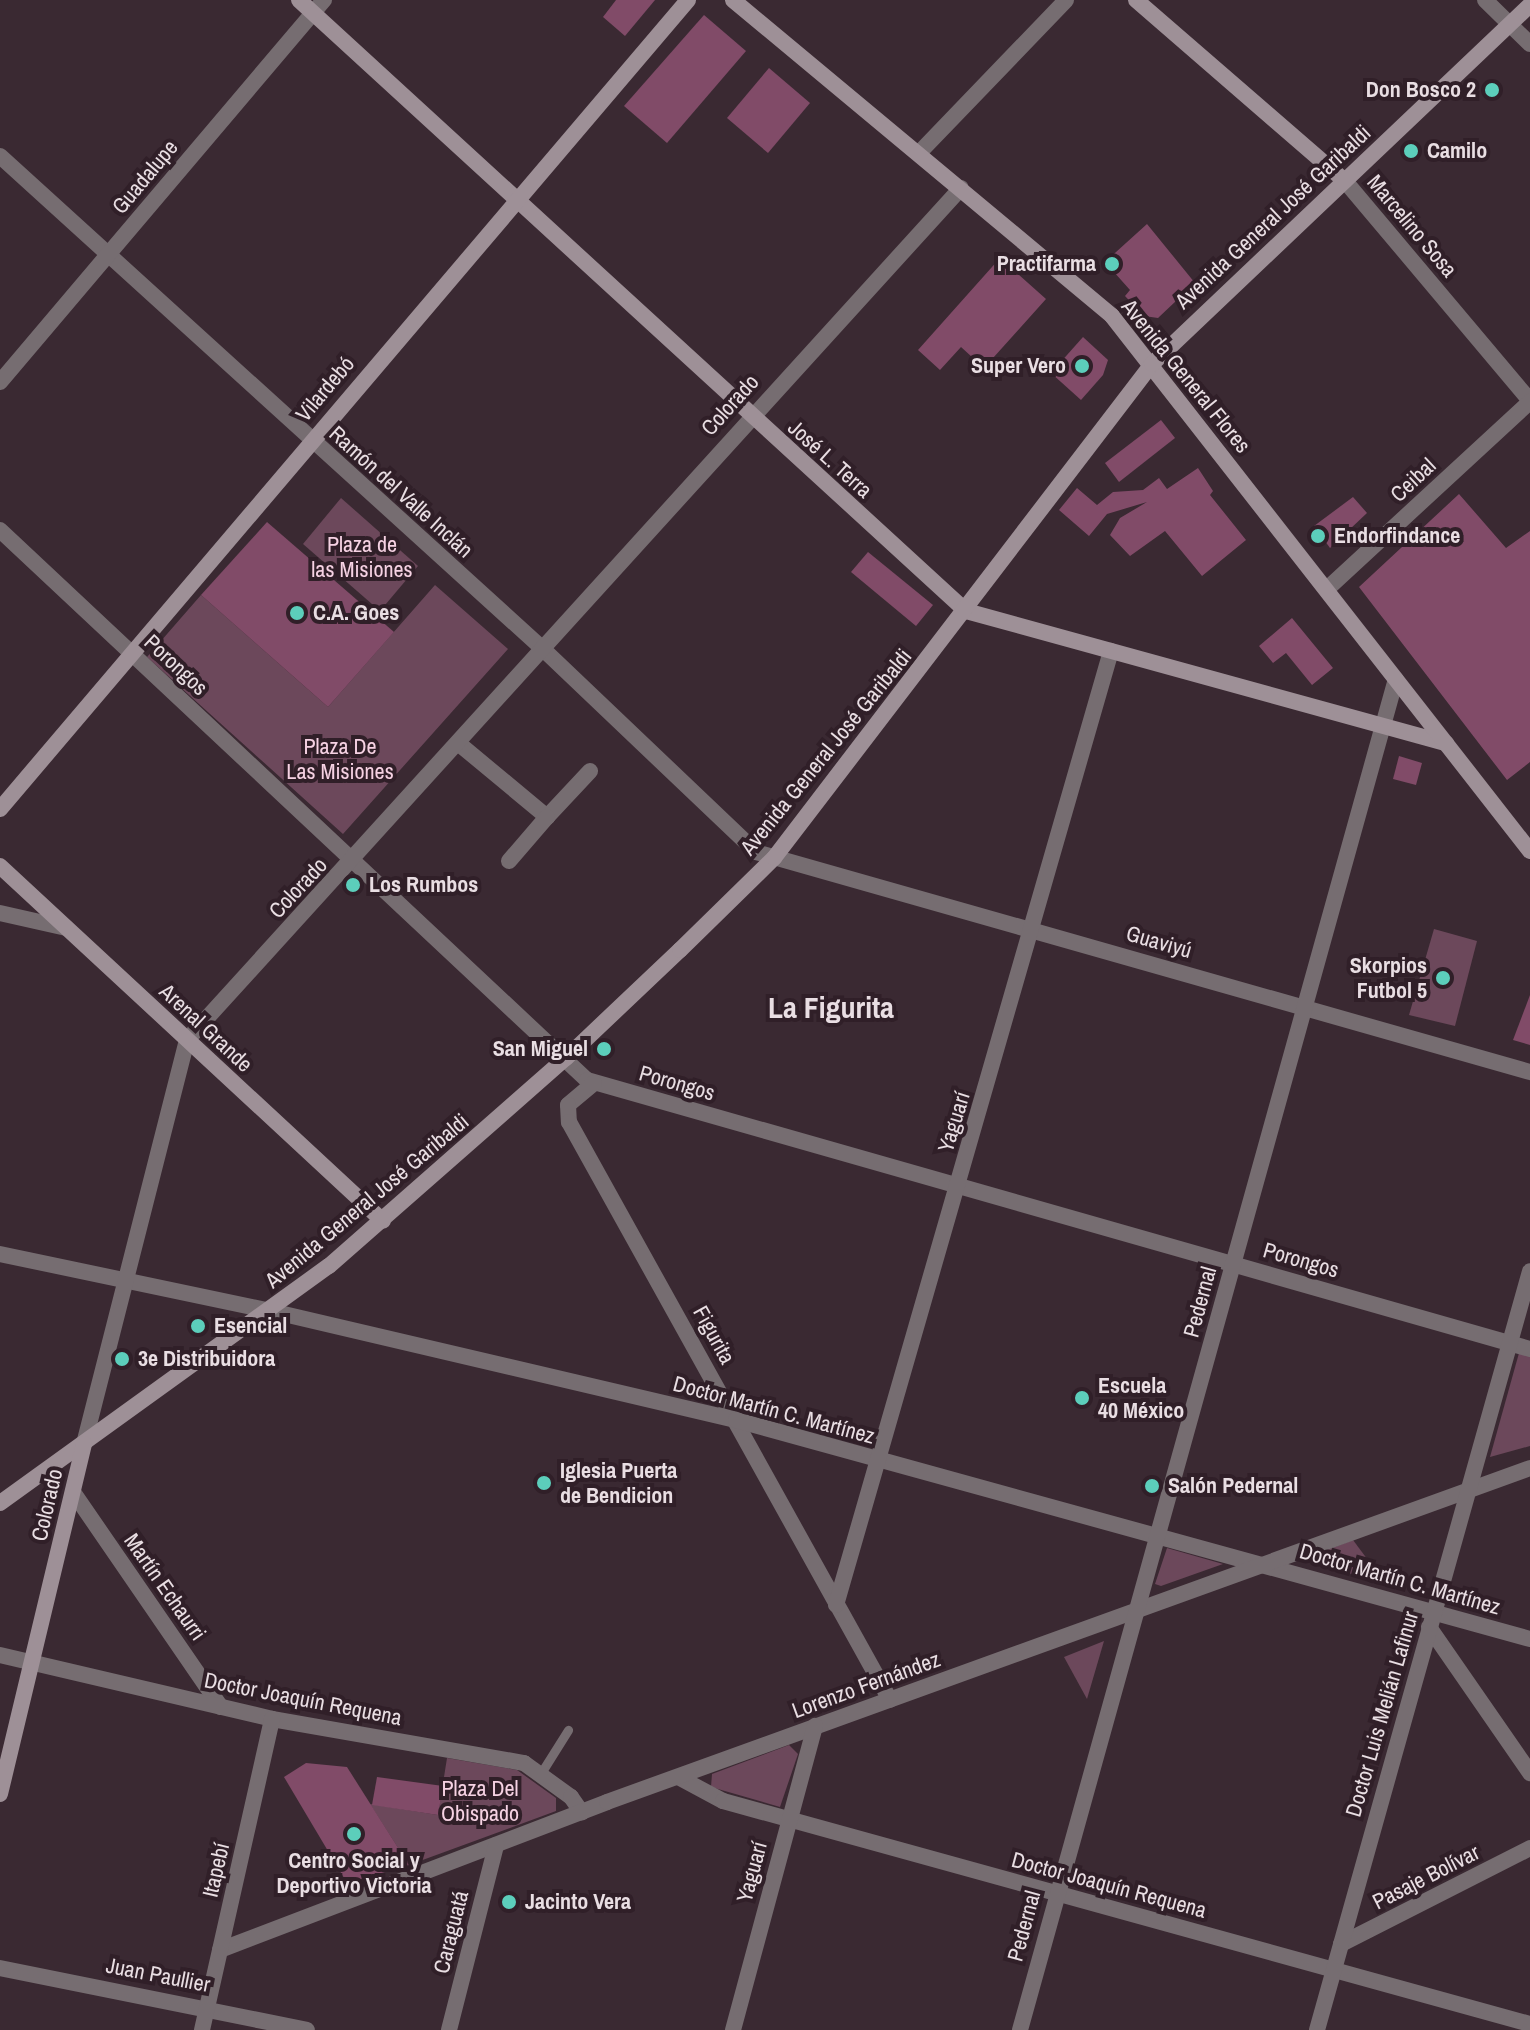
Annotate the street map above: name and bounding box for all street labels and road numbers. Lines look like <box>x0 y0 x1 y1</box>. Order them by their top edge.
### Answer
street label: Avenida General José Garibaldi <box>1170 120 1376 314</box>
street label: Guadalupe <box>107 135 183 219</box>
street label: Marcelino Sosa <box>1362 170 1462 282</box>
street label: Avenida General Flores <box>1116 294 1256 458</box>
street label: Vilardebó <box>290 351 360 427</box>
street label: Colorado <box>696 369 764 441</box>
street label: José L. Terra <box>782 414 878 504</box>
street label: Ramón del Valle Inclán <box>324 421 478 563</box>
street label: Ceibal <box>1385 453 1441 507</box>
street label: Porongos <box>139 629 213 701</box>
street label: Avenida General José Garibaldi <box>735 644 917 860</box>
street label: Colorado <box>263 852 333 924</box>
street label: Guaviyú <box>1123 920 1195 964</box>
street label: Arenal Grande <box>154 978 258 1078</box>
street label: Porongos <box>636 1060 718 1106</box>
street label: Yaguarí <box>932 1089 976 1155</box>
street label: Avenida General José Garibaldi <box>260 1108 474 1294</box>
street label: Porongos <box>1260 1237 1342 1283</box>
street label: Pedernal <box>1178 1264 1222 1340</box>
street label: Figurita <box>687 1301 741 1369</box>
street label: Doctor Martín C. Martínez <box>670 1370 878 1450</box>
street label: Colorado <box>26 1466 68 1544</box>
street label: Martín Echaurri <box>119 1529 211 1645</box>
street label: Doctor Martín C. Martínez <box>1297 1538 1503 1620</box>
street label: Doctor Luis Melián Lafinur <box>1340 1608 1424 1820</box>
street label: Lorenzo Fernández <box>788 1646 944 1724</box>
street label: Doctor Joaquín Requena <box>202 1667 404 1731</box>
street label: Yaguarí <box>731 1839 773 1905</box>
street label: Pasaje Bolívar <box>1368 1839 1484 1915</box>
street label: Itapebí <box>197 1840 235 1900</box>
street label: Doctor Joaquín Requena <box>1009 1846 1209 1924</box>
street label: Caraguatá <box>428 1888 474 1976</box>
street label: Pedernal <box>1002 1888 1046 1964</box>
street label: Juan Paullier <box>104 1952 212 1998</box>

